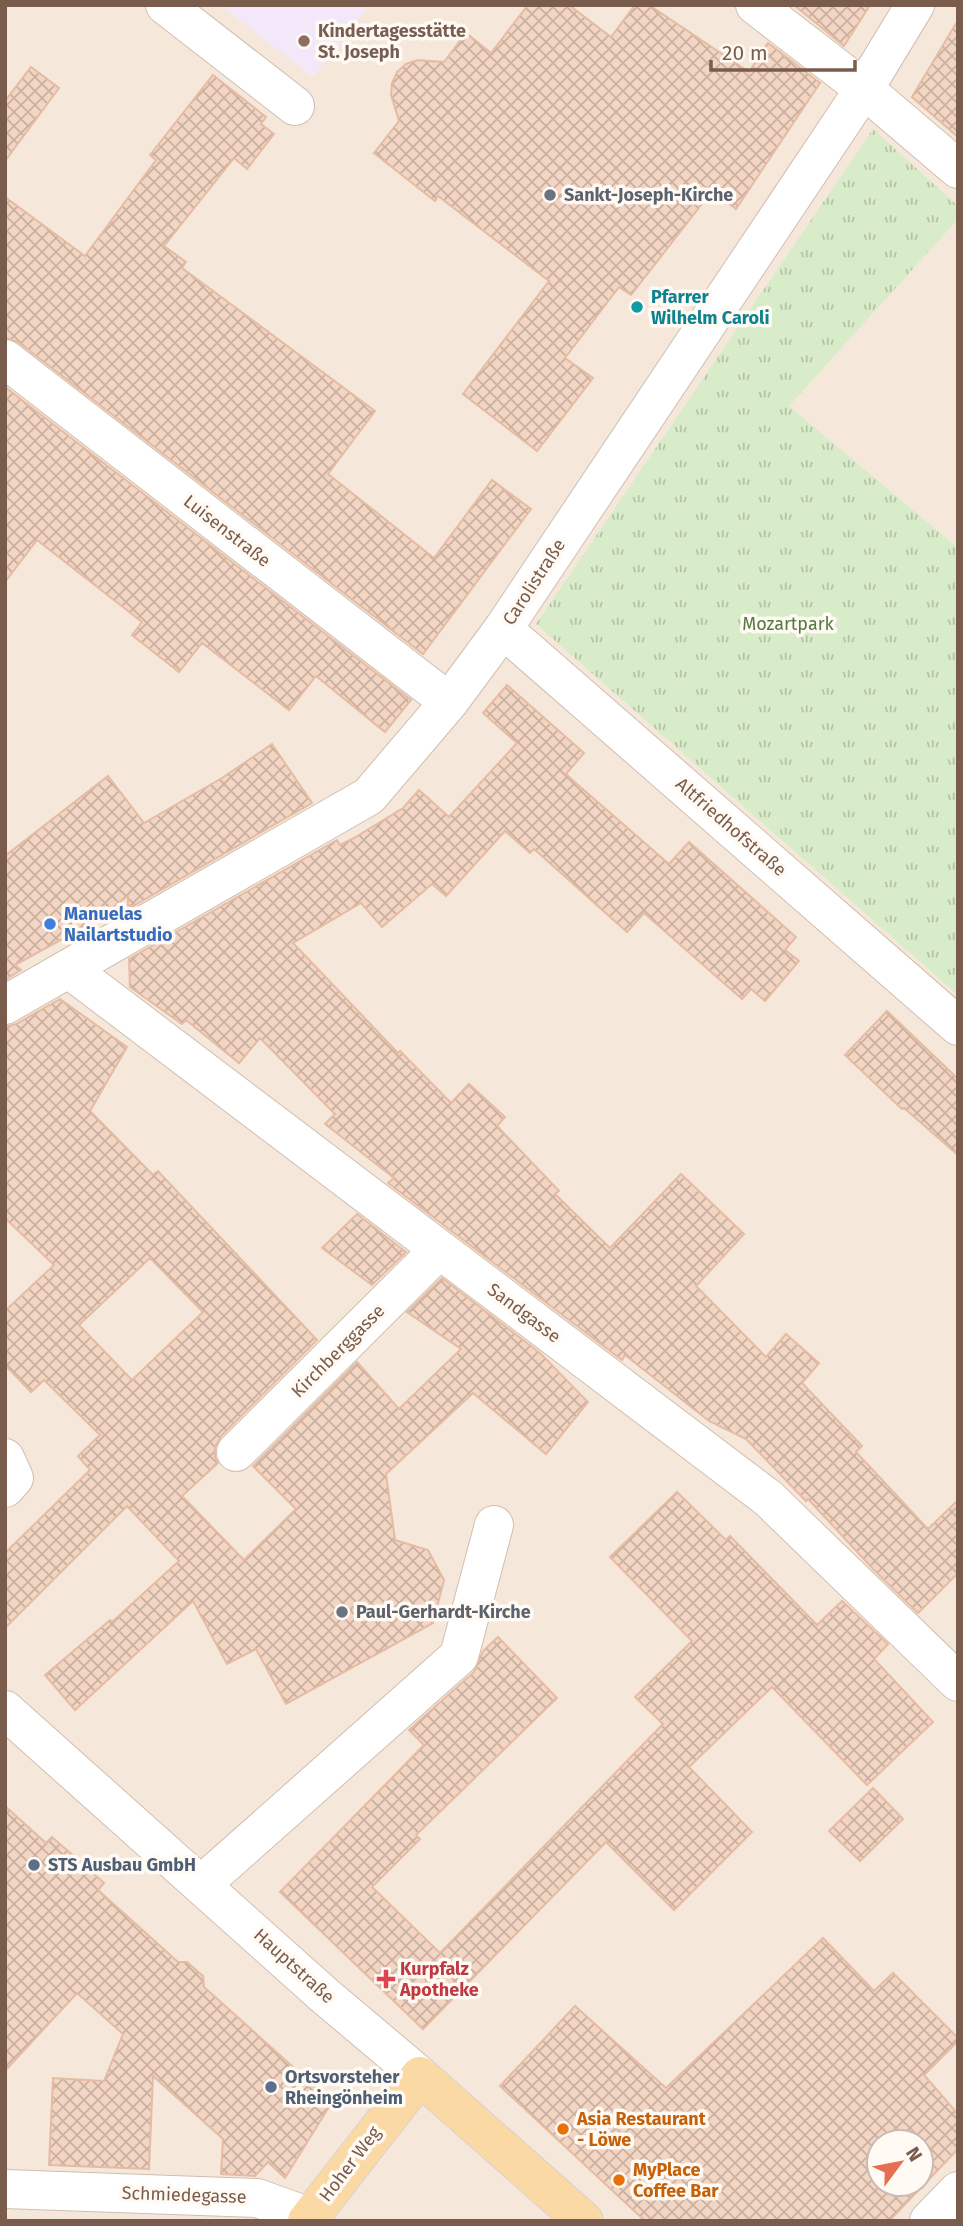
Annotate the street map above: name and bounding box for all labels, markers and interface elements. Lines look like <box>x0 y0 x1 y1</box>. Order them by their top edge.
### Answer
place label: Kindertagesstätte St. Joseph <box>318 20 466 63</box>
scale bar <box>711 28 855 72</box>
marker: Kindertagesstätte St. Joseph <box>296 33 312 49</box>
text: 20 m <box>722 40 768 66</box>
place label: Sankt-Joseph-Kirche <box>564 184 733 206</box>
marker: Sankt-Joseph-Kirche <box>542 187 558 203</box>
place label: Pfarrer Wilhelm Caroli <box>651 286 769 329</box>
marker: Pfarrer Wilhelm Caroli <box>629 299 645 315</box>
street label: Luisenstraße <box>179 490 275 572</box>
street label: Carolistraße <box>498 535 570 629</box>
park label: Mozartpark <box>742 613 835 635</box>
street label: Altfriedhofstraße <box>671 773 791 881</box>
place label: Manuelas Nailartstudio <box>64 903 173 946</box>
marker: Manuelas Nailartstudio <box>42 916 58 932</box>
street label: Sandgasse <box>483 1278 565 1348</box>
street label: Kirchberggasse <box>287 1300 389 1402</box>
place label: Paul-Gerhardt-Kirche <box>356 1601 531 1623</box>
marker: Paul-Gerhardt-Kirche <box>334 1604 350 1620</box>
place label: STS Ausbau GmbH <box>48 1854 196 1876</box>
marker: STS Ausbau GmbH <box>26 1857 42 1873</box>
street label: Hauptstraße <box>249 1924 339 2008</box>
place label: Kurpfalz Apotheke <box>399 1958 479 2001</box>
marker: Kurpfalz Apotheke <box>378 1971 394 1987</box>
place label: Ortsvorsteher Rheingönheim <box>285 2066 403 2109</box>
marker: Ortsvorsteher Rheingönheim <box>263 2079 279 2095</box>
place label: Asia Restaurant - Löwe <box>576 2108 707 2151</box>
street label: Hoher Weg <box>315 2121 386 2206</box>
marker: Asia Restaurant - Löwe <box>555 2121 571 2137</box>
north arrow <box>865 2128 935 2198</box>
text: N <box>901 2143 927 2166</box>
place label: MyPlace Coffee Bar <box>633 2159 719 2202</box>
marker: MyPlace Coffee Bar <box>611 2172 627 2188</box>
street label: Schmiedegasse <box>121 2182 247 2208</box>

